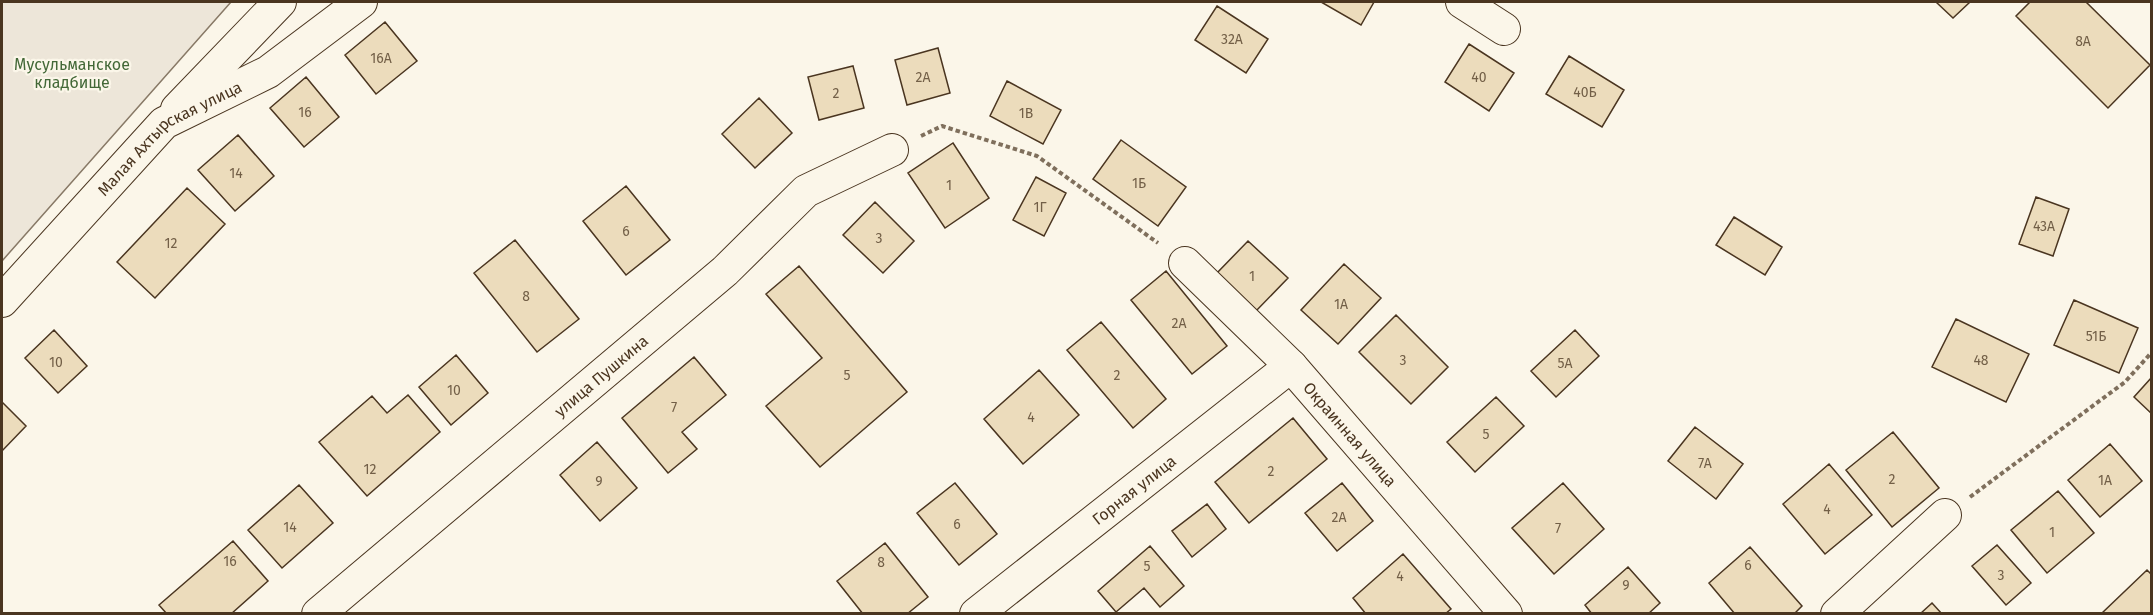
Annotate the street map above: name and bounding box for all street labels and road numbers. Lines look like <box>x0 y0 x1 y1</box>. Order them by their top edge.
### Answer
street label: Малая Ахтырская улица <box>93 77 245 199</box>
street label: улица Пушкина <box>550 331 652 420</box>
street label: Окраинная улица <box>1300 378 1401 490</box>
street label: Горная улица <box>1088 451 1180 528</box>

